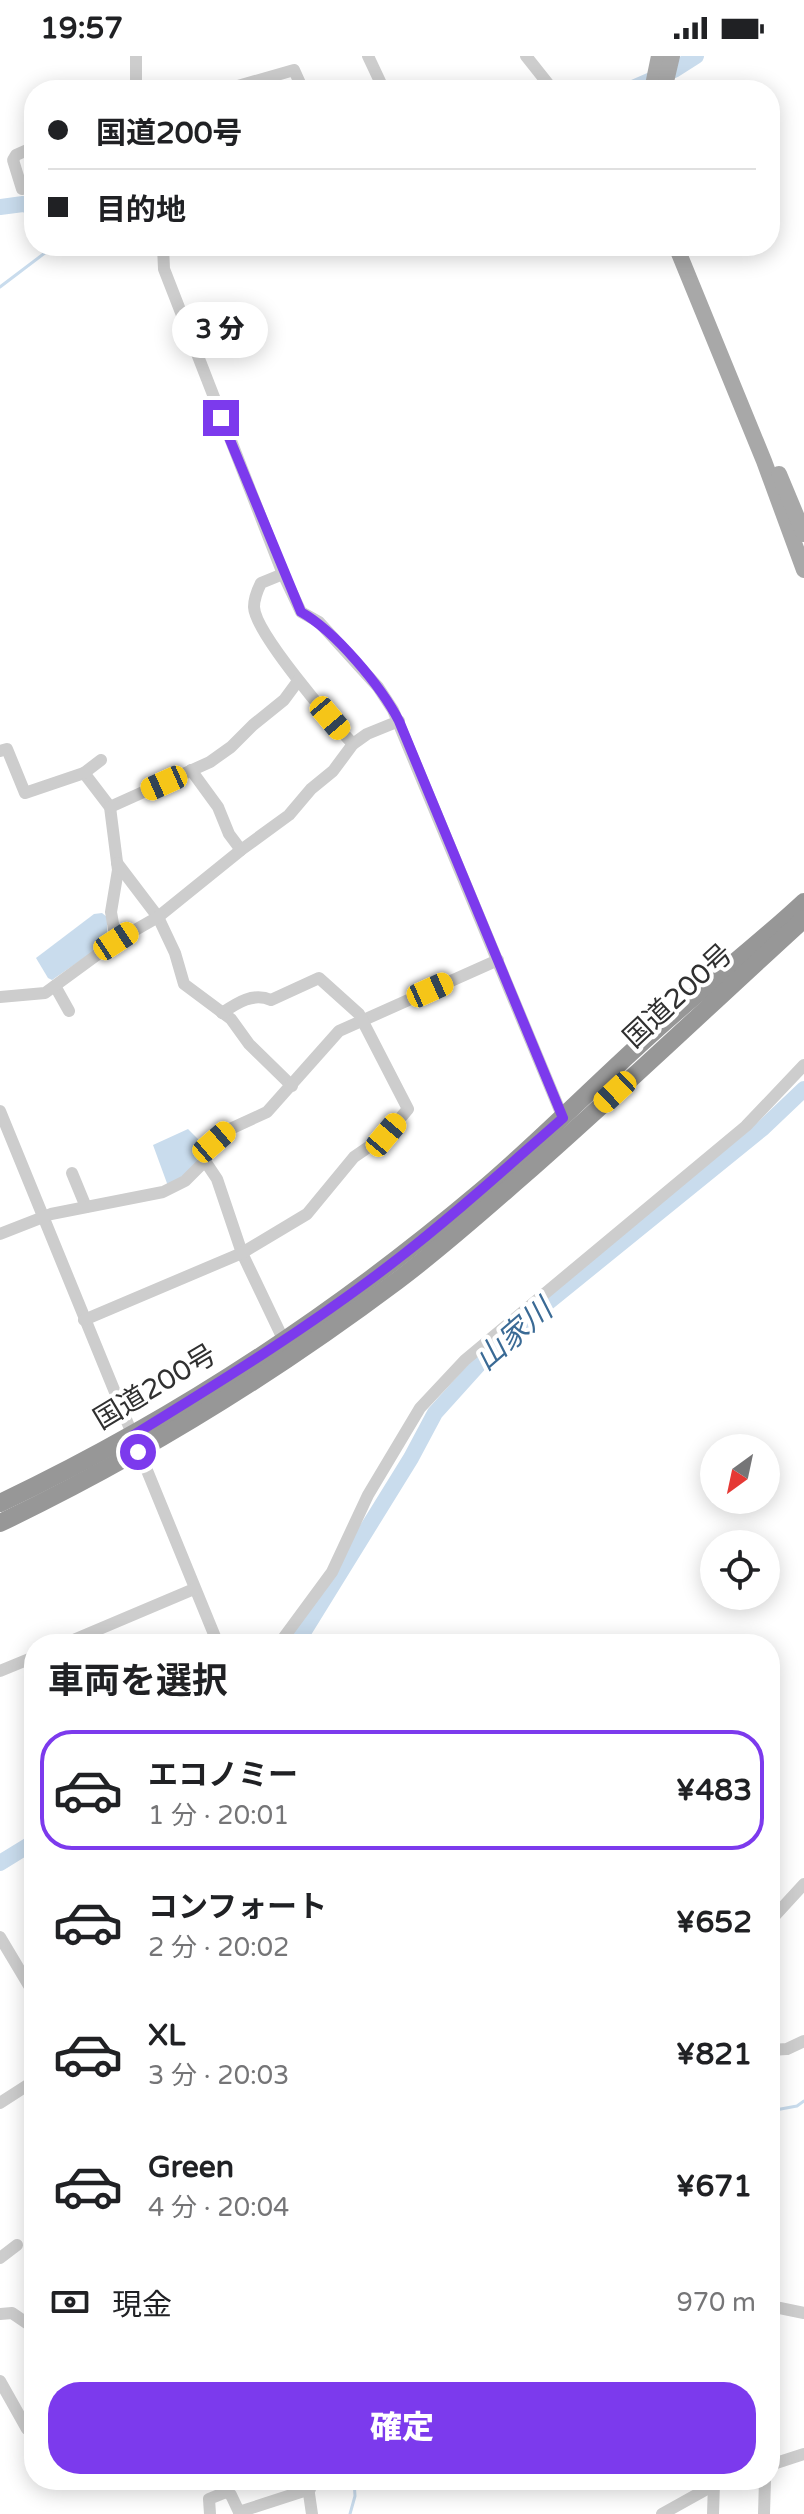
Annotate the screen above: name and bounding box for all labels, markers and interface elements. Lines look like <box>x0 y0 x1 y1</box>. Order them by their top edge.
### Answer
text: 19:57 <box>40 10 123 47</box>
text: 国道200号 <box>96 115 243 152</box>
text: 目的地 <box>96 192 186 229</box>
callout: 3 分 <box>173 302 269 358</box>
text: 3 分 <box>195 314 245 345</box>
route end <box>203 400 239 436</box>
car <box>305 692 355 744</box>
car <box>137 762 191 804</box>
car <box>89 918 143 964</box>
street label: 国道200号 <box>616 937 740 1055</box>
car <box>403 969 457 1011</box>
car <box>589 1067 641 1117</box>
car <box>361 1109 411 1161</box>
car <box>188 1117 240 1167</box>
water label: 山家川 <box>468 1290 562 1378</box>
street label: 国道200号 <box>88 1337 222 1437</box>
route start <box>120 1434 156 1470</box>
north arrow <box>700 1434 780 1514</box>
map controls <box>700 1434 780 1610</box>
button: locate <box>700 1530 780 1610</box>
text: 車両を選択 <box>48 1660 228 1703</box>
icon: car <box>52 1754 124 1826</box>
text: エコノミー <box>148 1757 298 1794</box>
text: ¥483 <box>676 1772 752 1809</box>
text: 1 分 · 20:01 <box>148 1800 289 1831</box>
icon: car <box>52 1886 124 1958</box>
text: コンフォート <box>148 1889 327 1926</box>
text: ¥652 <box>676 1904 752 1941</box>
text: 2 分 · 20:02 <box>148 1932 289 1963</box>
text: XL <box>148 2017 185 2054</box>
icon: car <box>52 2018 124 2090</box>
text: ¥821 <box>676 2036 752 2073</box>
text: 3 分 · 20:03 <box>148 2060 289 2091</box>
text: Green <box>148 2149 234 2186</box>
icon: car <box>52 2150 124 2222</box>
text: ¥671 <box>676 2168 752 2205</box>
text: 4 分 · 20:04 <box>148 2192 289 2223</box>
icon: cash <box>48 2280 92 2324</box>
text: 現金 <box>112 2287 172 2324</box>
text: 970 m <box>676 2287 756 2318</box>
button: 確定 <box>48 2382 756 2474</box>

